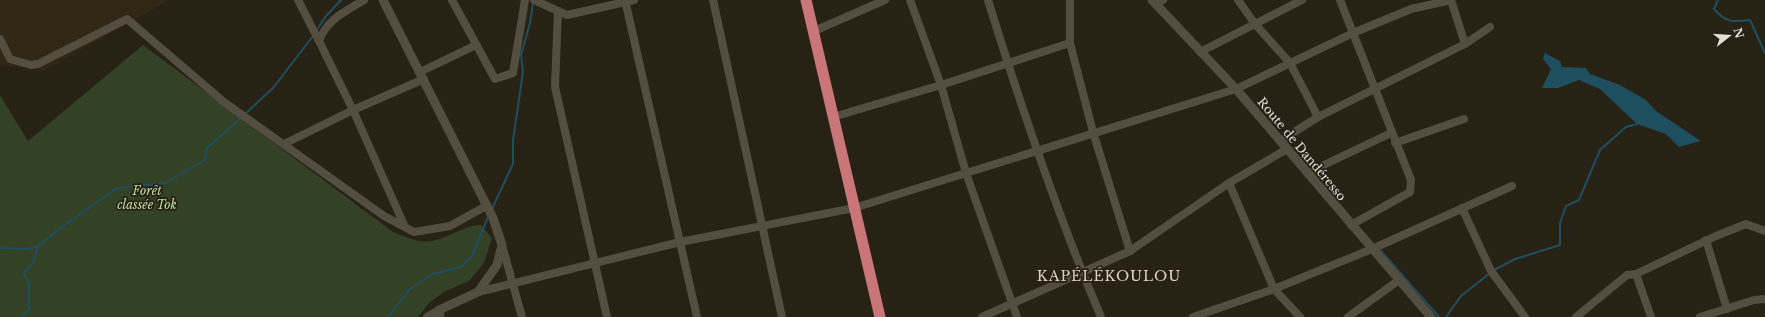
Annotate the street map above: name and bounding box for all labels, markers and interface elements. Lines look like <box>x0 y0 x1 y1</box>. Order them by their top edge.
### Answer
north arrow <box>1709 16 1749 56</box>
text: N <box>1730 26 1747 41</box>
street label: Route de Dandéresso <box>1254 94 1350 204</box>
park label: Forêt classée Tok <box>117 183 177 212</box>
district label: KAPÉLÉKOULOU <box>1037 267 1181 285</box>

